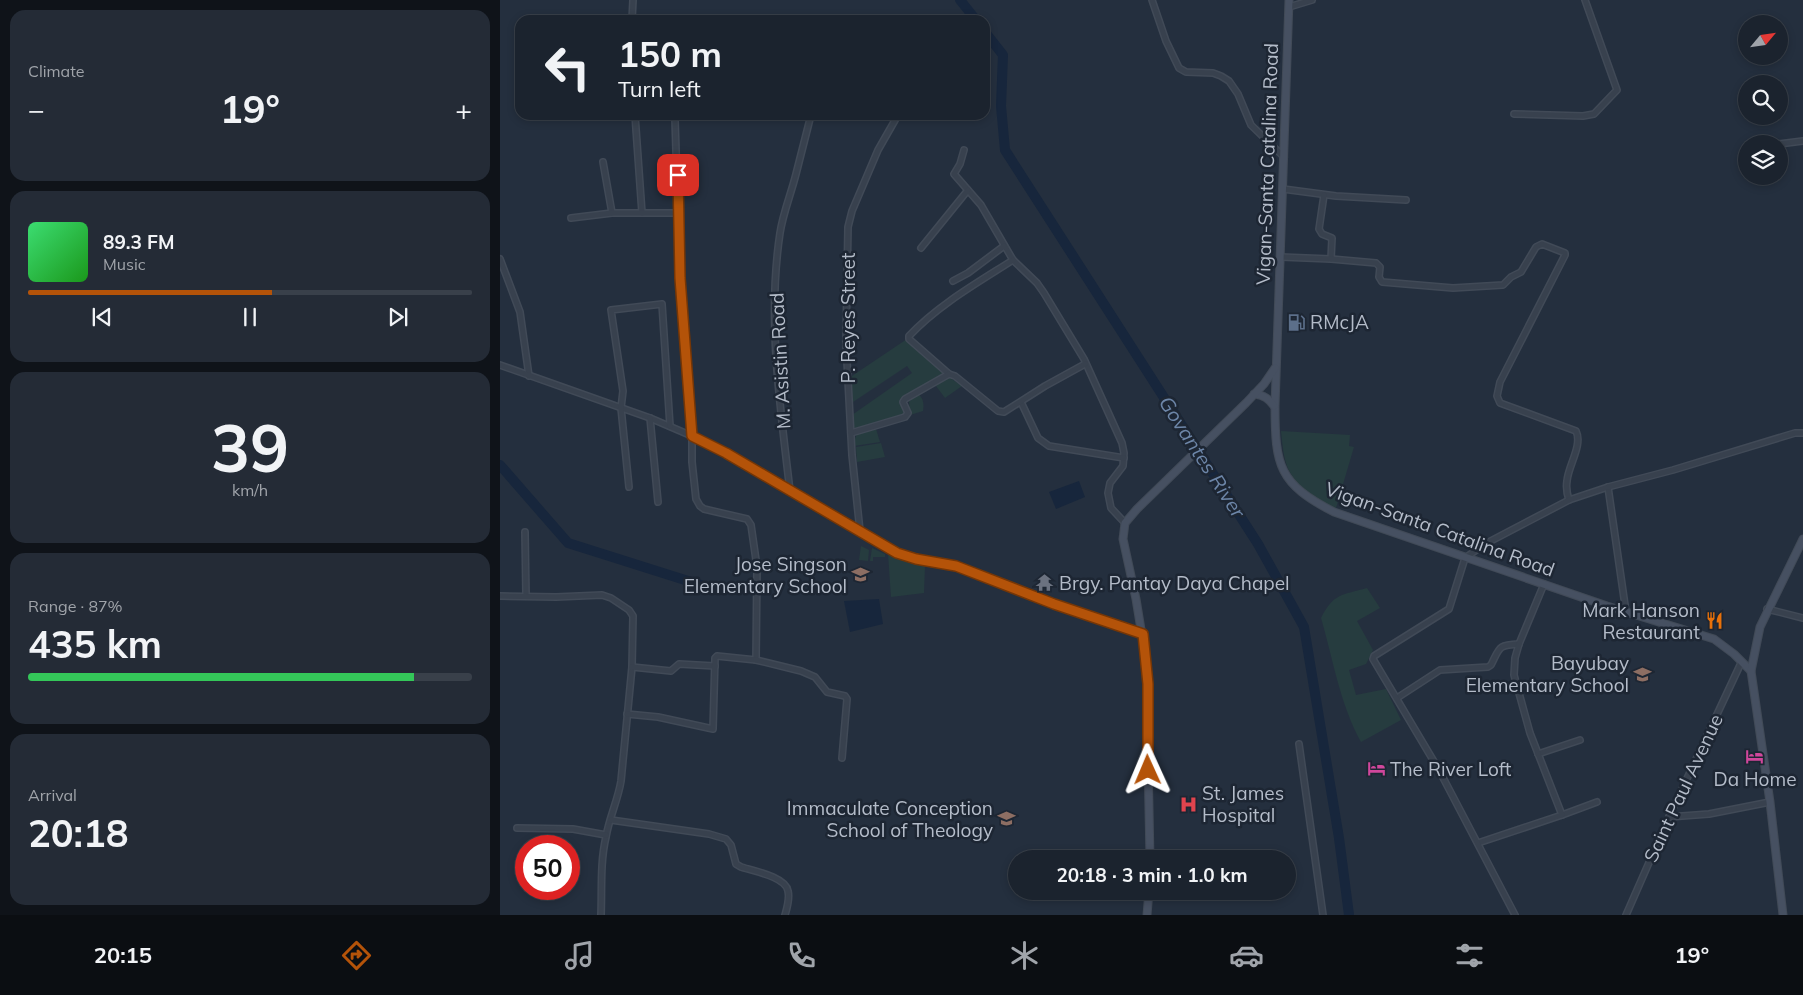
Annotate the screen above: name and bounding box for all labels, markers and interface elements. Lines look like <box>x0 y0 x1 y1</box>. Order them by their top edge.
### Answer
north arrow <box>1738 15 1788 65</box>
map controls <box>1738 15 1788 185</box>
text: 150 m <box>618 32 722 76</box>
icon: left <box>535 35 600 100</box>
street label: Vigan-Santa Catalina Road <box>1251 43 1283 285</box>
text: Climate <box>28 61 84 81</box>
text: Turn left <box>618 75 701 103</box>
button: search <box>1738 75 1788 125</box>
text: 19° <box>220 85 280 133</box>
text: − <box>28 92 45 127</box>
text: + <box>455 92 472 127</box>
button: layers <box>1738 135 1788 185</box>
pin <box>657 154 699 196</box>
icon: arrive <box>664 161 692 189</box>
text: 89.3 FM <box>103 230 175 254</box>
street label: P. Reyes Street <box>836 252 860 384</box>
text: Music <box>103 254 146 274</box>
street label: M. Asistin Road <box>764 292 796 430</box>
icon: previous <box>88 303 116 331</box>
icon: pause <box>236 303 264 331</box>
icon: next <box>384 303 412 331</box>
place label: RMcJA <box>1310 310 1369 334</box>
fuel station icon: RMcJA <box>1286 312 1306 332</box>
water label: Govantes River <box>1154 391 1251 523</box>
text: 39 <box>211 407 289 488</box>
street label: Vigan-Santa Catalina Road <box>1322 476 1558 582</box>
text: km/h <box>232 480 268 500</box>
place label: Jose Singson Elementary School <box>684 552 847 598</box>
school or university icon: Jose Singson Elementary School <box>851 565 871 585</box>
place label: Brgy. Pantay Daya Chapel <box>1059 571 1290 595</box>
temple icon: Brgy. Pantay Daya Chapel <box>1035 573 1055 593</box>
text: Range · 87% <box>28 596 123 616</box>
place label: Mark Hanson Restaurant <box>1582 598 1700 644</box>
restaurant icon: Mark Hanson Restaurant <box>1704 611 1724 631</box>
text: 435 km <box>28 620 162 668</box>
place label: Bayubay Elementary School <box>1466 651 1629 697</box>
school or university icon: Bayubay Elementary School <box>1633 664 1653 684</box>
street label: Saint Paul Avenue <box>1638 710 1728 866</box>
position arrow <box>1121 743 1173 795</box>
hotel icon: Da Home <box>1745 746 1765 766</box>
place label: The River Loft <box>1390 757 1512 781</box>
hotel icon: The River Loft <box>1366 759 1386 779</box>
place label: Da Home <box>1714 767 1796 791</box>
place label: St. James Hospital <box>1202 781 1284 827</box>
text: Arrival <box>28 785 77 805</box>
hospital icon: St. James Hospital <box>1178 794 1198 814</box>
place label: Immaculate Conception School of Theology <box>787 796 993 842</box>
text: 20:18 <box>28 809 129 857</box>
school or university icon: Immaculate Conception School of Theology <box>997 809 1017 829</box>
speed limit sign: 50 <box>515 835 580 900</box>
text: 20:18 · 3 min · 1.0 km <box>1056 863 1248 887</box>
icon: directions <box>339 938 374 973</box>
icon: music <box>562 938 597 973</box>
icon: phone <box>784 938 819 973</box>
icon: climate <box>1007 938 1042 973</box>
icon: car <box>1229 938 1264 973</box>
icon: filters <box>1452 938 1487 973</box>
text: 20:15 <box>94 941 152 969</box>
text: 19° <box>1674 941 1709 969</box>

